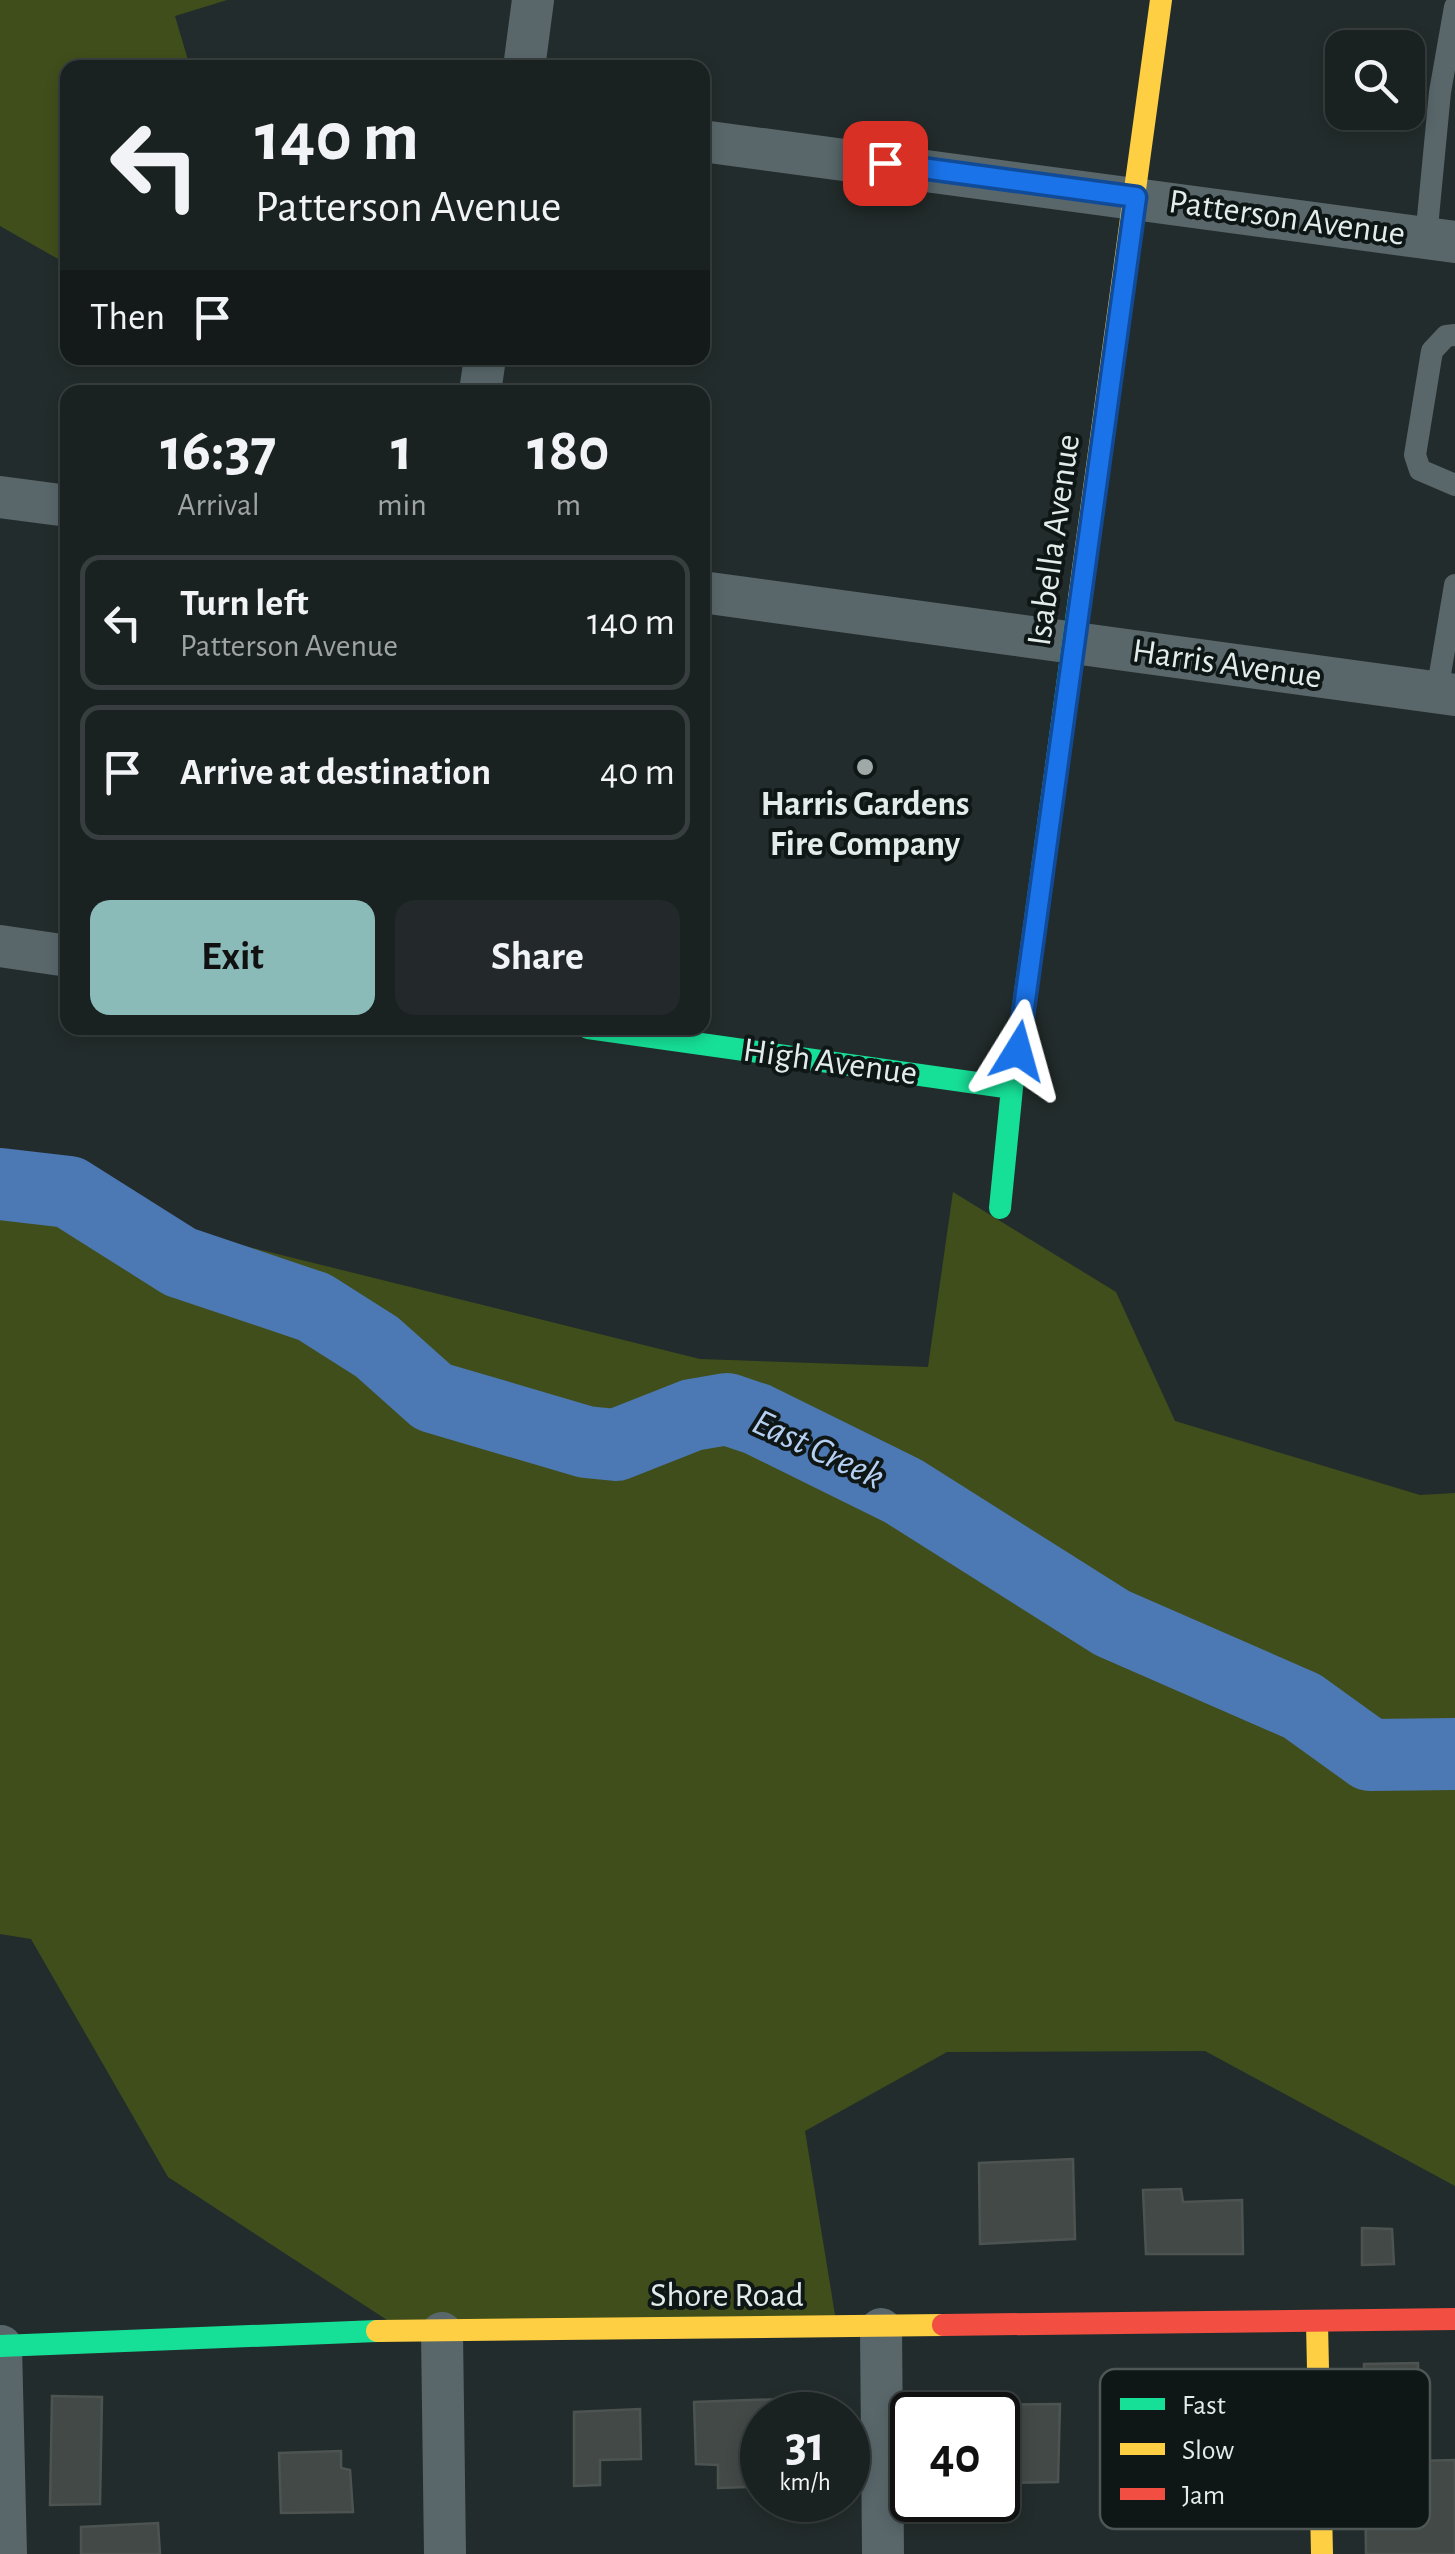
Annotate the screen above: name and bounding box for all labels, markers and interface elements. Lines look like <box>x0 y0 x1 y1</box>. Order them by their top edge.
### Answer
map controls <box>1325 30 1425 130</box>
button: search <box>1325 30 1425 130</box>
icon: left <box>90 100 220 230</box>
text: 140 m <box>255 103 419 173</box>
pin <box>843 121 928 206</box>
icon: arrive <box>858 136 913 191</box>
street label: Patterson Avenue <box>1167 184 1407 252</box>
text: Patterson Avenue <box>255 185 562 230</box>
icon: arrive <box>185 290 240 345</box>
text: Then <box>90 299 165 337</box>
text: 16:37 <box>160 421 277 481</box>
text: 1 <box>391 421 413 481</box>
text: 180 <box>527 421 610 481</box>
street label: Isabella Avenue <box>1022 432 1086 648</box>
text: Arrival <box>177 489 260 521</box>
text: min <box>377 489 427 521</box>
text: m <box>556 489 581 521</box>
text: Turn left <box>180 585 308 623</box>
icon: left <box>95 595 150 650</box>
text: 140 m <box>587 604 675 642</box>
text: Patterson Avenue <box>180 630 398 662</box>
street label: Harris Avenue <box>1130 633 1324 695</box>
icon: arrive <box>95 745 150 800</box>
text: Arrive at destination <box>180 754 491 792</box>
text: 40 m <box>600 754 675 792</box>
marker: Harris Gardens Fire Company <box>854 756 876 778</box>
place label: Harris Gardens Fire Company <box>761 787 969 862</box>
button: Exit <box>90 900 375 1015</box>
button: Share <box>395 900 680 1015</box>
position arrow <box>966 999 1070 1103</box>
street label: High Avenue <box>741 1032 919 1092</box>
water label: East Creek <box>746 1403 890 1497</box>
street label: Shore Road <box>650 2278 804 2313</box>
legend <box>1100 2369 1430 2529</box>
speed limit sign: 40 <box>890 2392 1020 2522</box>
text: Fast <box>1182 2392 1226 2420</box>
text: 31 <box>785 2420 825 2470</box>
text: Slow <box>1182 2437 1234 2465</box>
text: km/h <box>779 2470 831 2495</box>
text: Jam <box>1182 2482 1225 2510</box>

